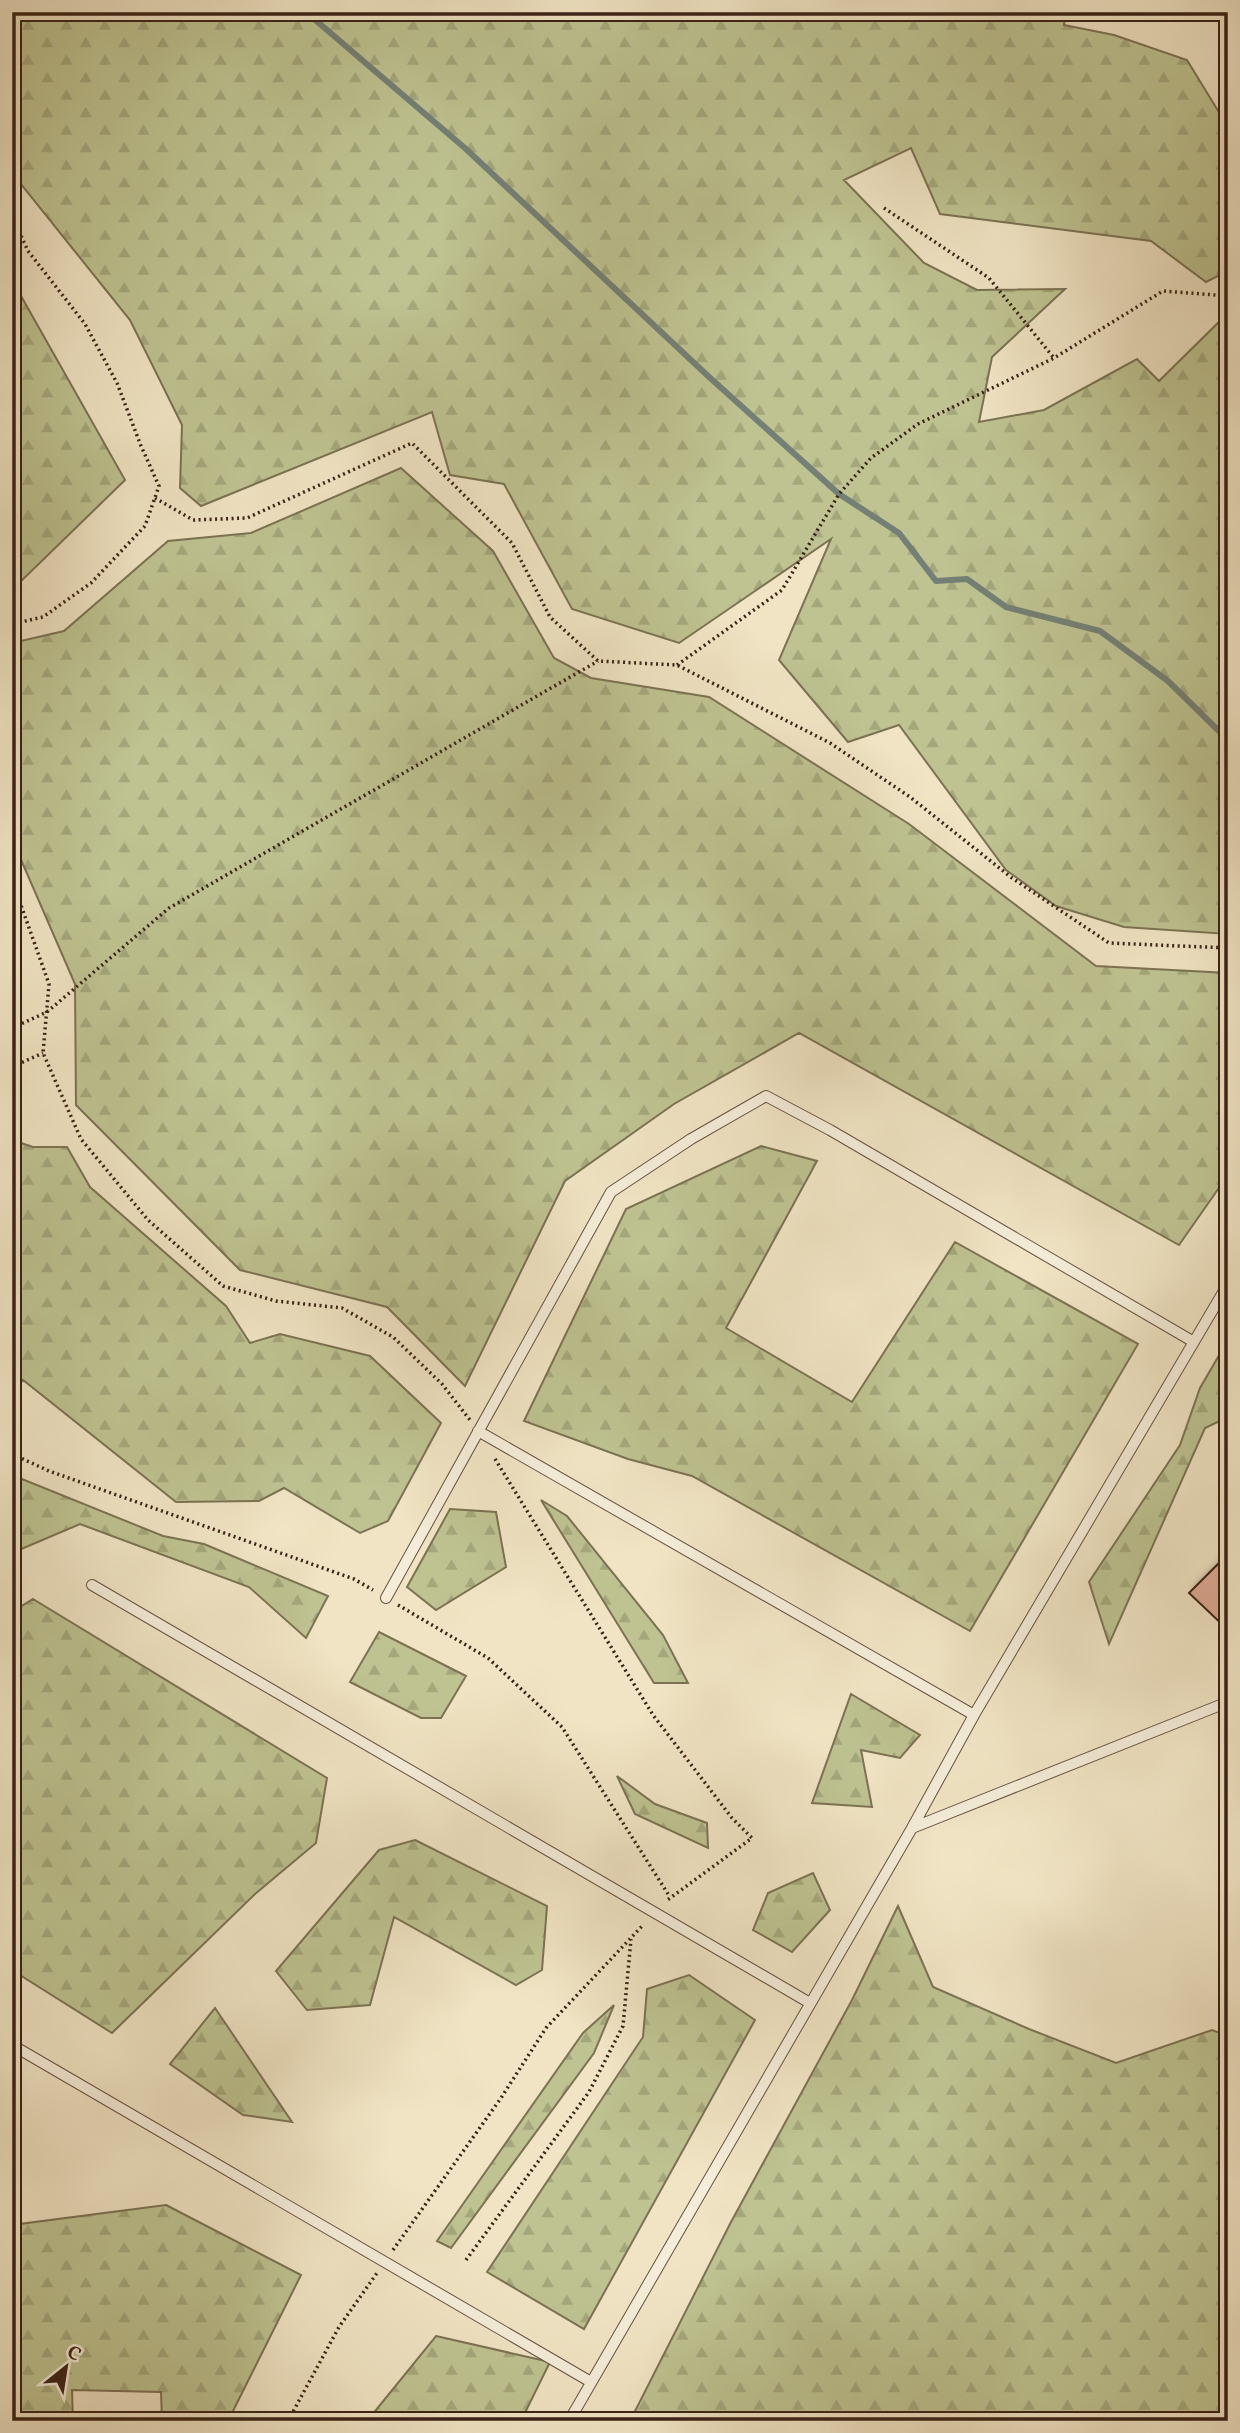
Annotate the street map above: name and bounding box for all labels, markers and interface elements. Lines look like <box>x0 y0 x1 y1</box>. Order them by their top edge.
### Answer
north arrow <box>32 2332 102 2402</box>
text: С <box>62 2340 85 2368</box>

